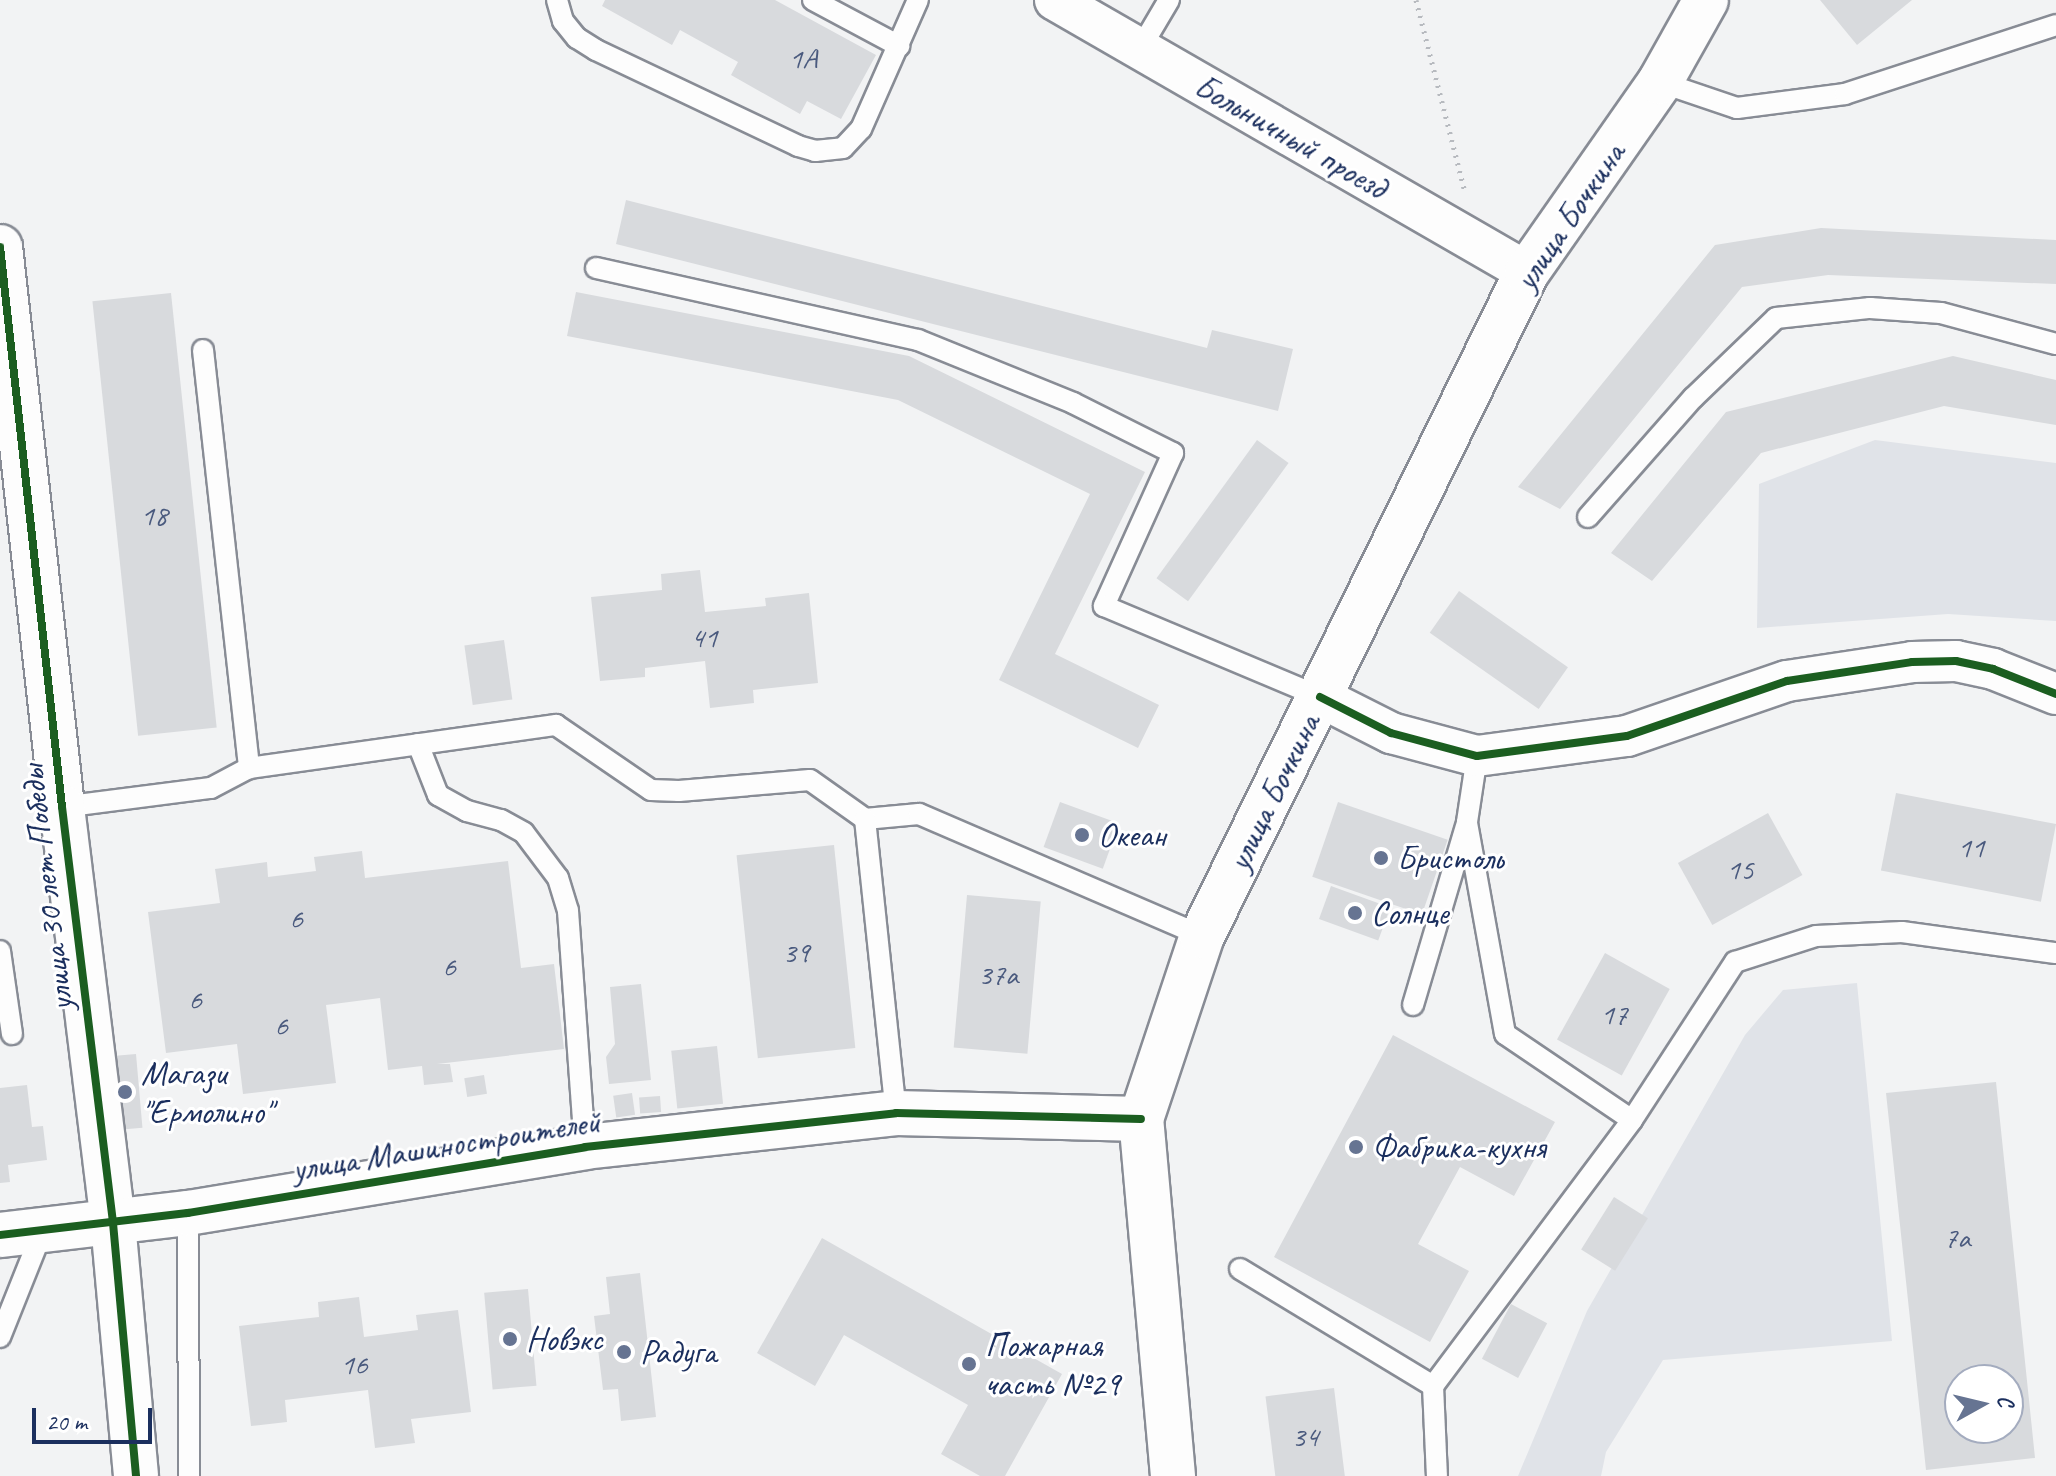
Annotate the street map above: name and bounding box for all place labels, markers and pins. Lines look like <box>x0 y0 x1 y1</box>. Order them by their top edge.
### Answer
place label: Океан <box>1098 815 1166 855</box>
marker: Океан <box>1073 826 1091 844</box>
place label: Бристоль <box>1397 838 1503 878</box>
marker: Бристоль <box>1372 849 1390 867</box>
place label: Солнце <box>1371 893 1448 933</box>
marker: Солнце <box>1346 904 1364 922</box>
place label: Магази "Ермолино" <box>141 1052 272 1132</box>
marker: Магази "Ермолино" <box>116 1083 134 1101</box>
place label: Фабрика-кухня <box>1372 1127 1545 1167</box>
marker: Фабрика-кухня <box>1347 1138 1365 1156</box>
place label: Новэкс <box>526 1319 602 1359</box>
place label: Пожарная часть №29 <box>985 1324 1120 1404</box>
marker: Новэкс <box>501 1330 519 1348</box>
place label: Радуга <box>640 1332 716 1372</box>
marker: Радуга <box>615 1343 633 1361</box>
marker: Пожарная часть №29 <box>960 1355 978 1373</box>

